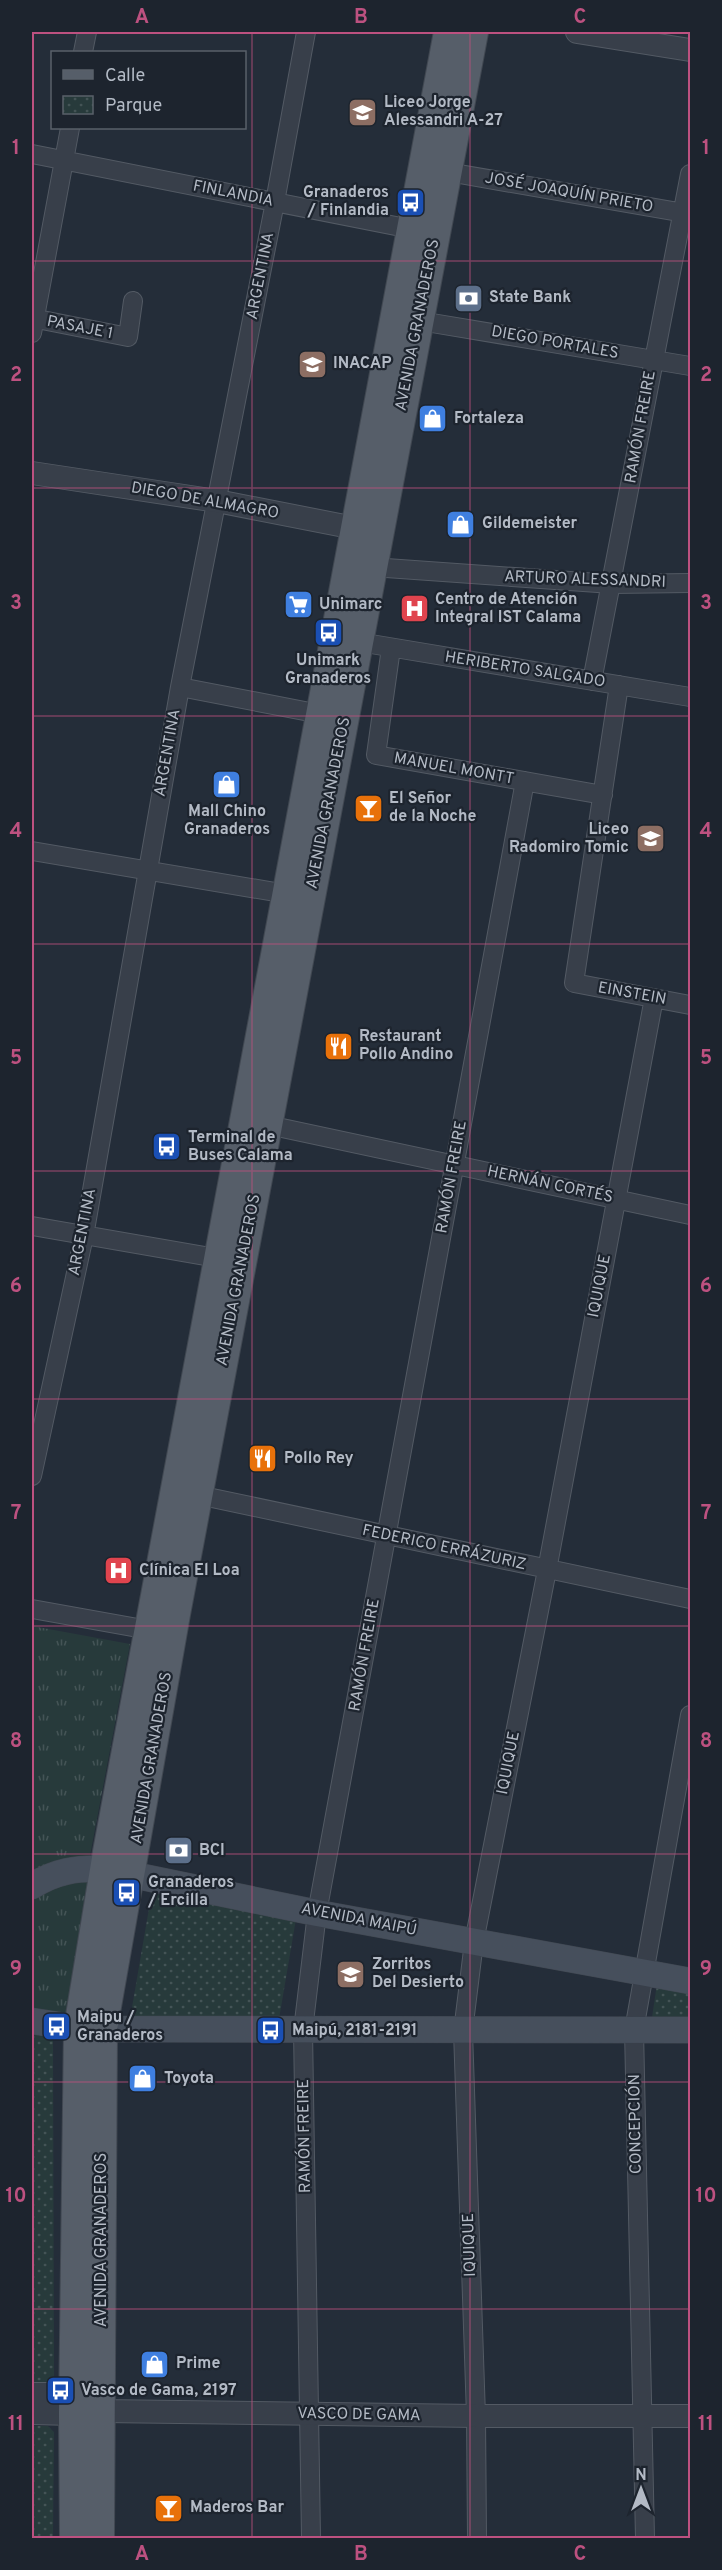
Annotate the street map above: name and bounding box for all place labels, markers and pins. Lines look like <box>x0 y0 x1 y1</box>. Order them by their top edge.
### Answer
place label: Liceo Jorge Alessandri A-27 <box>384 93 503 131</box>
school or university icon: Liceo Jorge Alessandri A-27 <box>347 96 379 128</box>
place label: Granaderos / Finlandia <box>303 183 389 221</box>
bus stop icon: Granaderos / Finlandia <box>394 186 426 218</box>
bank icon: State Bank <box>452 282 484 314</box>
place label: State Bank <box>489 288 571 308</box>
school or university icon: INACAP <box>296 348 328 380</box>
place label: INACAP <box>333 354 391 374</box>
shop icon: Fortaleza <box>417 403 449 435</box>
place label: Fortaleza <box>454 409 524 429</box>
shop icon: Gildemeister <box>445 508 477 540</box>
place label: Gildemeister <box>482 514 578 534</box>
supermarket icon: Unimarc <box>282 589 314 621</box>
place label: Centro de Atención Integral IST Calama <box>435 590 581 628</box>
hospital icon: Centro de Atención Integral IST Calama <box>398 593 430 625</box>
place label: Unimarc <box>319 595 382 615</box>
bus stop icon: Unimark Granaderos <box>312 617 344 649</box>
place label: Unimark Granaderos <box>285 651 371 689</box>
shop icon: Mall Chino Granaderos <box>211 768 243 800</box>
place label: El Señor de la Noche <box>389 789 477 827</box>
bar icon: El Señor de la Noche <box>352 792 384 824</box>
place label: Mall Chino Granaderos <box>184 802 270 840</box>
place label: Liceo Radomiro Tomic <box>509 820 629 858</box>
school or university icon: Liceo Radomiro Tomic <box>634 823 666 855</box>
place label: Restaurant Pollo Andino <box>359 1027 453 1065</box>
restaurant icon: Restaurant Pollo Andino <box>322 1030 354 1062</box>
place label: Terminal de Buses Calama <box>188 1128 293 1166</box>
bus stop icon: Terminal de Buses Calama <box>151 1131 183 1163</box>
restaurant icon: Pollo Rey <box>247 1443 279 1475</box>
place label: Pollo Rey <box>284 1449 354 1469</box>
hospital icon: Clínica El Loa <box>102 1555 134 1587</box>
place label: Clínica El Loa <box>139 1561 240 1581</box>
bank icon: BCI <box>162 1835 194 1867</box>
place label: BCI <box>199 1841 225 1861</box>
place label: Granaderos / Ercilla <box>147 1873 234 1911</box>
bus stop icon: Granaderos / Ercilla <box>111 1876 143 1908</box>
place label: Zorritos Del Desierto <box>372 1955 464 1993</box>
school or university icon: Zorritos Del Desierto <box>335 1958 367 1990</box>
place label: Maipu / Granaderos <box>77 2008 163 2046</box>
bus stop icon: Maipu / Granaderos <box>40 2011 72 2043</box>
bus stop icon: Maipú, 2181-2191 <box>255 2015 287 2047</box>
place label: Maipú, 2181-2191 <box>292 2021 418 2041</box>
shop icon: Toyota <box>127 2063 159 2095</box>
place label: Toyota <box>164 2069 214 2089</box>
shop icon: Prime <box>139 2348 171 2380</box>
place label: Prime <box>176 2354 220 2374</box>
bus stop icon: Vasco de Gama, 2197 <box>44 2375 76 2407</box>
place label: Vasco de Gama, 2197 <box>81 2381 237 2401</box>
bar icon: Maderos Bar <box>153 2492 185 2524</box>
place label: Maderos Bar <box>190 2498 284 2518</box>

